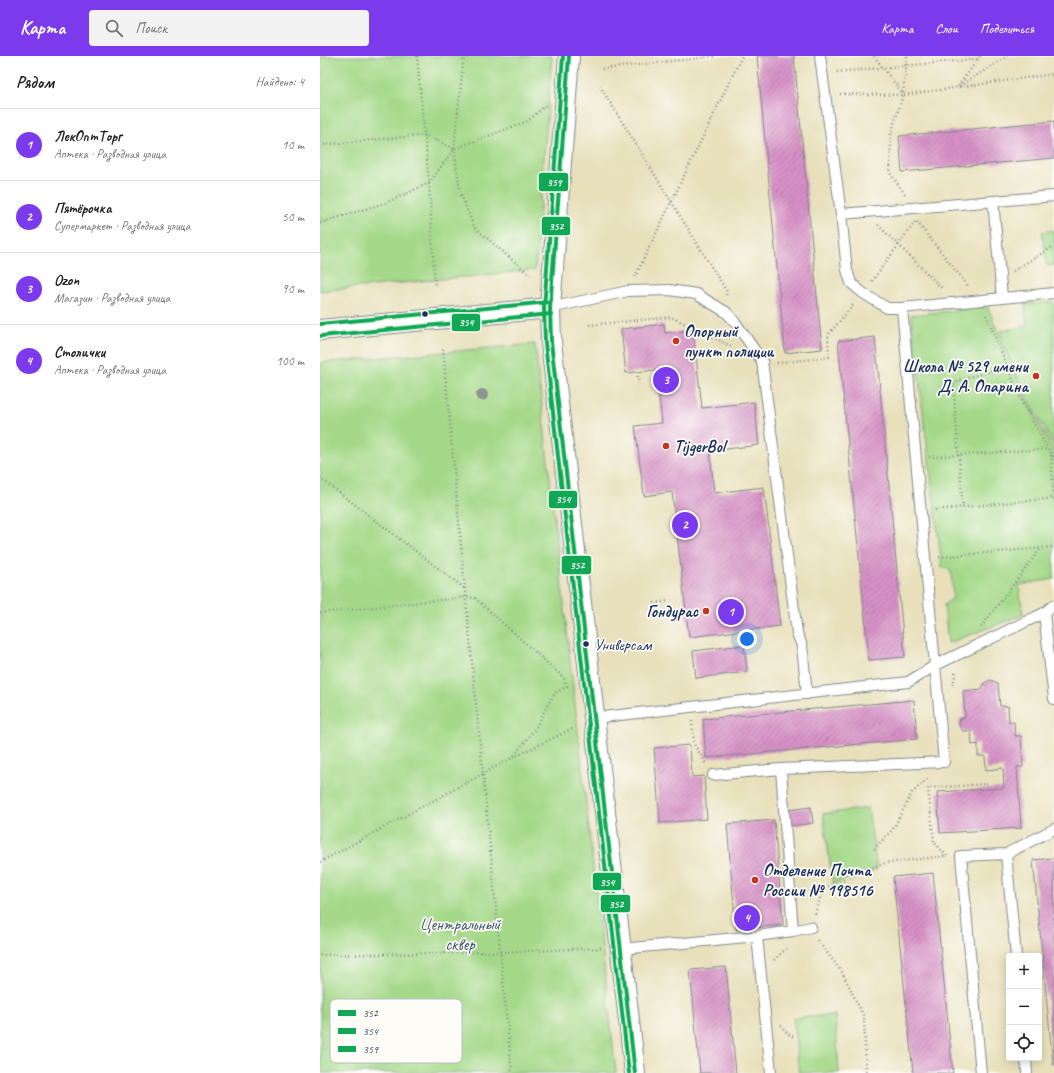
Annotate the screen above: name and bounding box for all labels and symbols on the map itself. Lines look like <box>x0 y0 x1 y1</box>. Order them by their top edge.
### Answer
line badge: 359 <box>538 172 569 192</box>
text: 359 <box>547 175 562 189</box>
line badge: 352 <box>541 216 571 236</box>
text: 352 <box>549 219 564 233</box>
unlabelled marker <box>420 309 430 319</box>
line badge: 354 <box>451 313 481 332</box>
text: 354 <box>459 315 475 329</box>
place label: Опорный пункт полиции <box>684 321 775 362</box>
marker: Опорный пункт полиции <box>671 336 681 346</box>
place label: Школа № 529 имени Д. А. Опарина <box>903 356 1030 397</box>
pin: 3 <box>653 365 679 395</box>
marker: Школа № 529 имени Д. А. Опарина <box>1031 371 1041 381</box>
place label: TijgerBol <box>674 436 729 457</box>
marker: TijgerBol <box>661 441 671 451</box>
line badge: 354 <box>548 490 578 509</box>
text: 354 <box>556 492 572 506</box>
pin: 2 <box>672 510 698 540</box>
line badge: 352 <box>561 555 592 575</box>
text: 352 <box>570 558 585 572</box>
pin: 1 <box>718 597 744 627</box>
place label: Гондурас <box>646 601 699 622</box>
marker: Гондурас <box>701 606 711 616</box>
your location <box>737 629 757 649</box>
place label: Универсам <box>594 635 653 655</box>
marker: Универсам <box>581 639 591 649</box>
place label: Отделение Почта России № 198516 <box>763 860 873 901</box>
line badge: 354 <box>592 872 622 891</box>
text: 354 <box>600 875 616 889</box>
marker: Отделение Почта России № 198516 <box>750 875 760 885</box>
line badge: 352 <box>600 894 631 913</box>
text: 352 <box>609 897 624 911</box>
pin: 4 <box>734 903 760 933</box>
park label: Центральный сквер <box>420 914 501 955</box>
legend <box>330 999 462 1063</box>
text: 352 <box>363 1006 379 1020</box>
text: 354 <box>363 1024 379 1038</box>
text: 359 <box>363 1042 379 1056</box>

